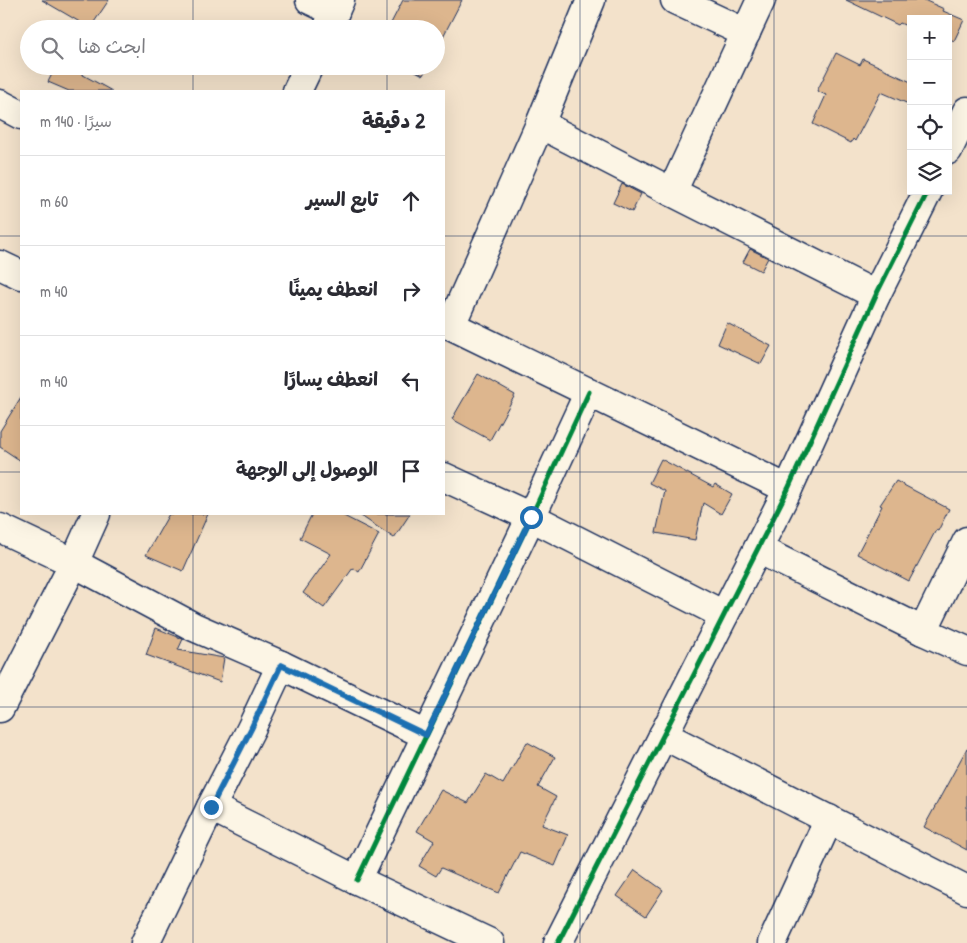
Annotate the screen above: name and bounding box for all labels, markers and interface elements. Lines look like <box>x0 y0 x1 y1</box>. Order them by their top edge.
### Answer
map controls <box>907 15 952 195</box>
button: + <box>907 15 952 60</box>
search box <box>20 20 445 75</box>
text: ابحث هنا <box>78 33 146 59</box>
icon: search <box>38 34 66 62</box>
button: − <box>907 60 952 105</box>
button: locate <box>907 105 952 150</box>
text: 2 دقيقة <box>362 106 425 135</box>
text: سيرًا · 140 m <box>40 110 112 132</box>
button: layers <box>907 150 952 195</box>
text: تابع السير <box>306 186 378 212</box>
icon: ahead <box>397 187 425 215</box>
text: 60 m <box>40 190 68 212</box>
text: انعطف يمينًا <box>289 276 378 302</box>
icon: right <box>397 277 425 305</box>
text: 40 m <box>40 280 68 302</box>
text: انعطف يسارًا <box>284 366 378 392</box>
icon: left <box>397 367 425 395</box>
text: 40 m <box>40 370 68 392</box>
text: الوصول إلى الوجهة <box>236 456 378 482</box>
icon: arrive <box>397 457 425 485</box>
route start <box>520 506 543 529</box>
route end <box>200 796 223 819</box>

